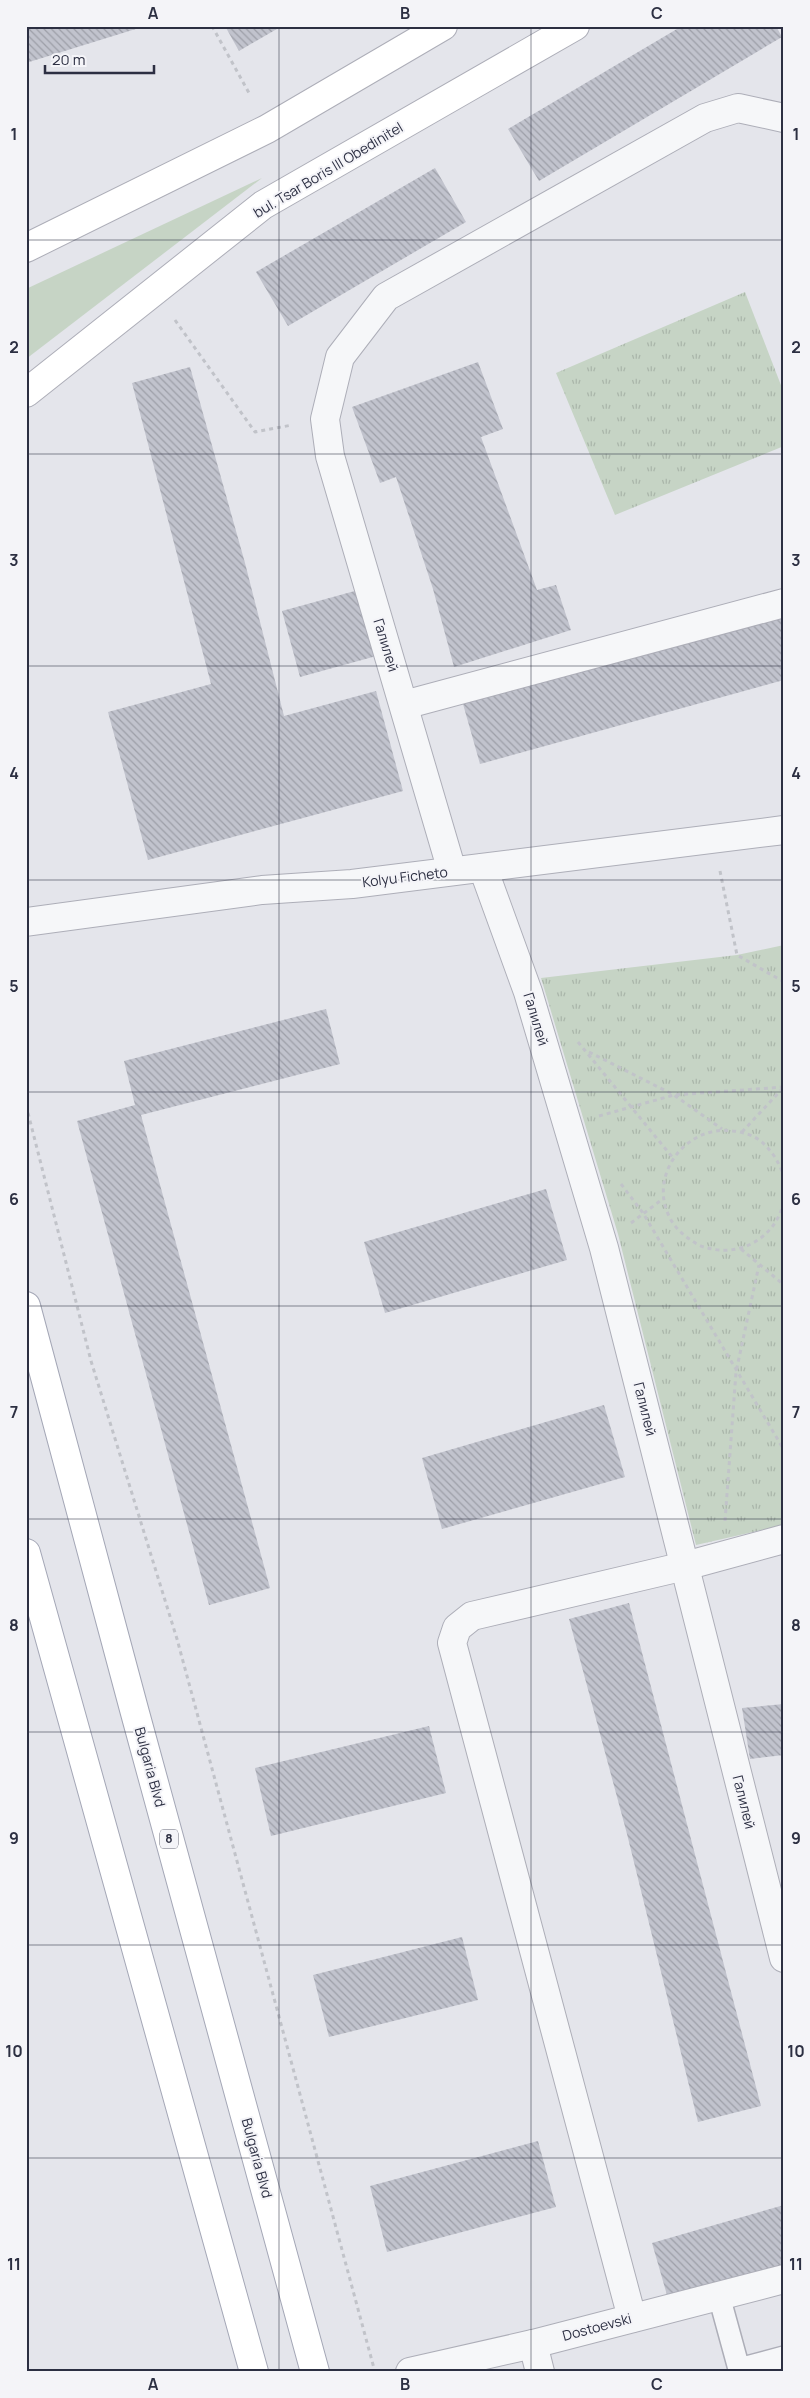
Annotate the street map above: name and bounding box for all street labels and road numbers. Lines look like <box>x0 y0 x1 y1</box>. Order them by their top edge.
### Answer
street label: bul. Tsar Boris III Obedinitel <box>249 117 406 222</box>
street label: Галилей <box>369 616 404 674</box>
street label: Kolyu Ficheto <box>361 862 449 891</box>
street label: Галилей <box>519 990 554 1048</box>
street label: Галилей <box>630 1380 661 1438</box>
street label: Bulgaria Blvd <box>131 1725 170 1809</box>
street label: Галилей <box>729 1773 760 1831</box>
road number: 8 <box>160 1830 178 1848</box>
street label: Bulgaria Blvd <box>238 2116 277 2200</box>
street label: Dostoevski <box>560 2308 634 2345</box>

